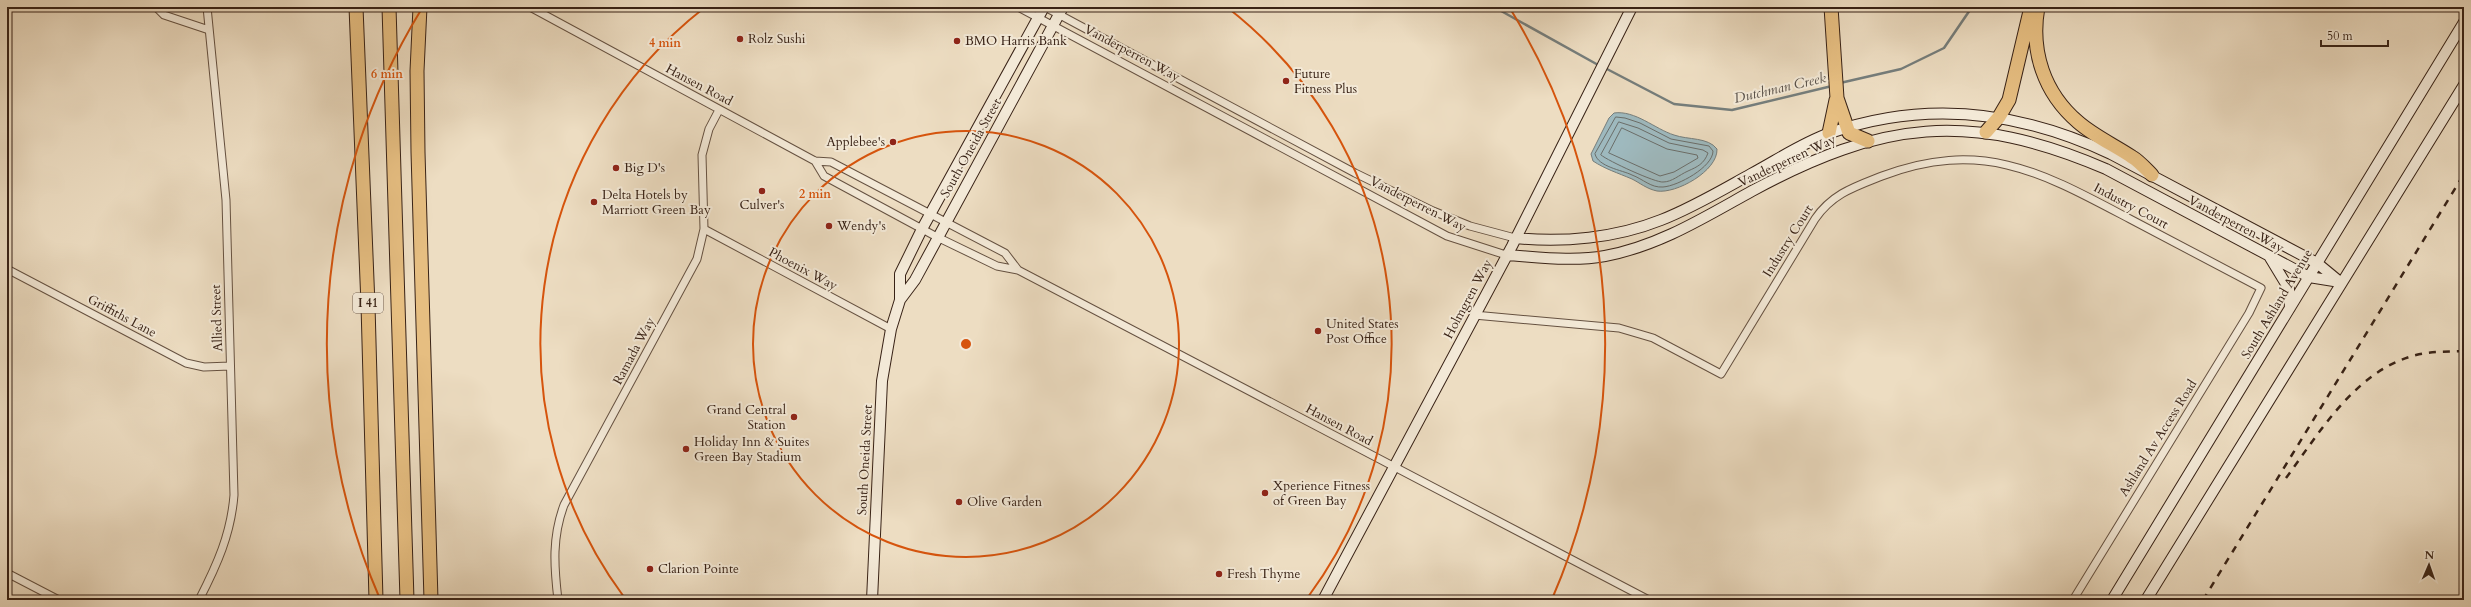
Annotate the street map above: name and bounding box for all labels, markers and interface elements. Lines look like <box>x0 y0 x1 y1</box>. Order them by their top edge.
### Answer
street label: Vanderperren Way <box>1081 20 1183 86</box>
scale bar <box>2321 22 2388 48</box>
text: 50 m <box>2327 28 2354 44</box>
place label: Rolz Sushi <box>748 30 806 48</box>
place label: BMO Harris Bank <box>965 32 1067 50</box>
marker: Rolz Sushi <box>735 34 745 44</box>
text: 4 min <box>649 35 681 51</box>
marker: BMO Harris Bank <box>952 36 962 46</box>
street label: Hansen Road <box>662 60 736 110</box>
place label: Future Fitness Plus <box>1294 65 1357 98</box>
text: 6 min <box>371 66 403 82</box>
water label: Dutchman Creek <box>1732 68 1828 108</box>
marker: Future Fitness Plus <box>1281 76 1291 86</box>
street label: South Oneida Street <box>936 95 1006 201</box>
street label: Vanderperren Way <box>1735 130 1839 192</box>
place label: Applebee's <box>827 133 885 151</box>
marker: Applebee's <box>888 137 898 147</box>
place label: Big D's <box>624 159 665 177</box>
marker: Big D's <box>611 163 621 173</box>
street label: Vanderperren Way <box>1367 172 1469 236</box>
street label: Industry Court <box>2090 179 2172 233</box>
place label: Delta Hotels by Marriott Green Bay <box>602 186 711 219</box>
marker: Culver's <box>757 186 767 196</box>
text: 2 min <box>799 186 831 202</box>
street label: Vanderperren Way <box>2185 191 2287 257</box>
place label: Culver's <box>740 196 784 214</box>
marker: Delta Hotels by Marriott Green Bay <box>589 197 599 207</box>
street label: Industry Court <box>1759 201 1817 281</box>
place label: Wendy's <box>836 217 886 235</box>
marker: Wendy's <box>824 221 834 231</box>
street label: Phoenix Way <box>765 243 841 295</box>
street label: South Ashland Avenue <box>2237 246 2317 362</box>
street label: Holmgren Way <box>1439 256 1497 342</box>
street label: Allied Street <box>207 284 227 352</box>
street label: Griffiths Lane <box>84 290 160 342</box>
road number: I 41 <box>353 293 383 313</box>
street label: Ramada Way <box>609 314 659 388</box>
place label: United States Post Office <box>1326 315 1399 348</box>
marker: United States Post Office <box>1313 326 1323 336</box>
centre of rings <box>959 337 973 351</box>
street label: Ashland Av Access Road <box>2115 376 2201 500</box>
street label: Hansen Road <box>1302 400 1376 450</box>
place label: Grand Central Station <box>707 401 787 434</box>
street label: South Oneida Street <box>853 404 877 516</box>
marker: Grand Central Station <box>789 412 799 422</box>
place label: Holiday Inn & Suites Green Bay Stadium <box>694 433 809 466</box>
marker: Holiday Inn & Suites Green Bay Stadium <box>681 444 691 454</box>
place label: Xperience Fitness of Green Bay <box>1273 477 1370 510</box>
marker: Xperience Fitness of Green Bay <box>1260 488 1270 498</box>
place label: Olive Garden <box>967 493 1043 511</box>
marker: Olive Garden <box>954 497 964 507</box>
north arrow <box>2409 545 2449 585</box>
text: N <box>2424 548 2435 563</box>
place label: Clarion Pointe <box>658 560 739 578</box>
marker: Clarion Pointe <box>645 564 655 574</box>
place label: Fresh Thyme <box>1227 565 1301 583</box>
marker: Fresh Thyme <box>1214 569 1224 579</box>

